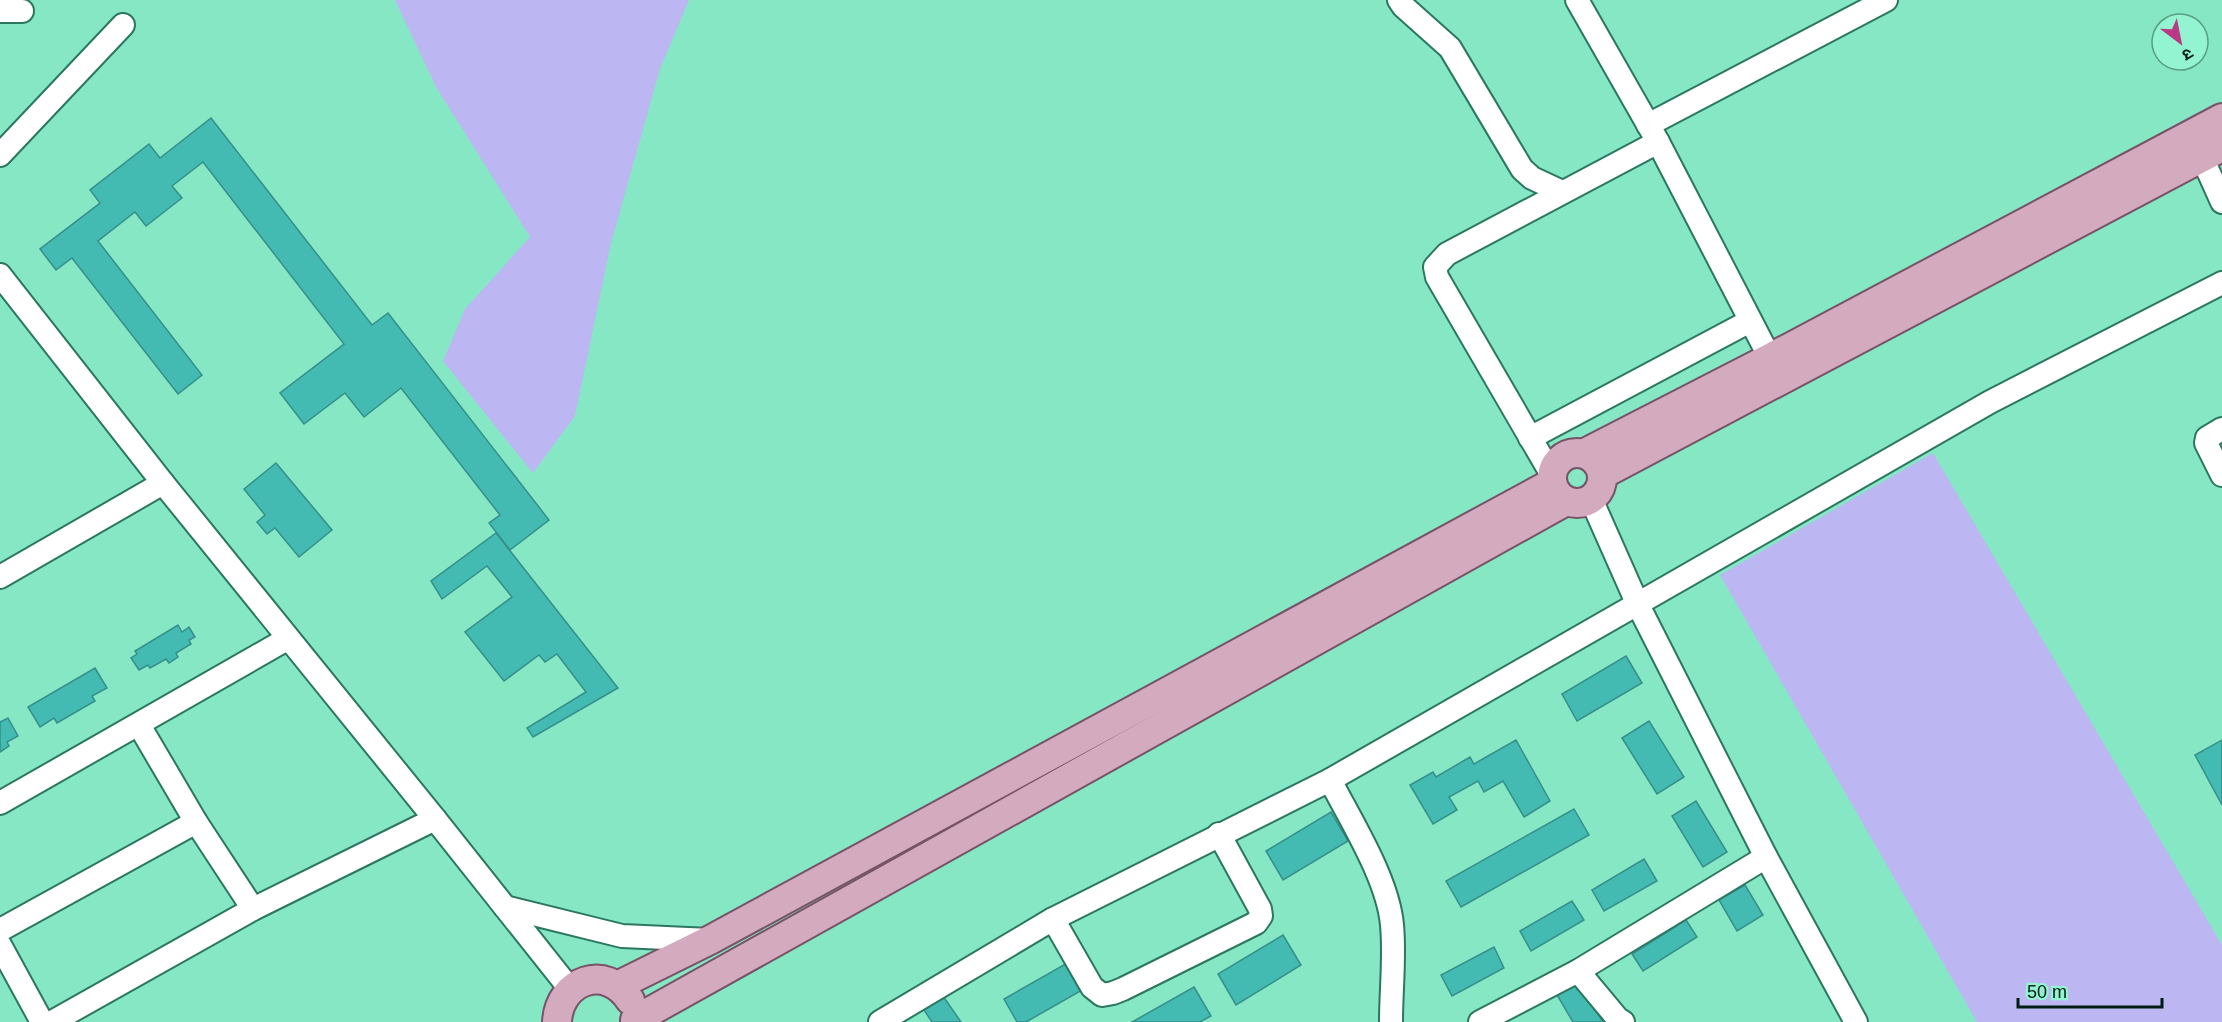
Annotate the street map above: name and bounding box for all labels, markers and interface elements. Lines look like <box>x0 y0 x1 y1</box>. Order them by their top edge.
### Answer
north arrow <box>2150 12 2210 72</box>
text: उ <box>2179 45 2196 64</box>
scale bar <box>2018 971 2162 1009</box>
text: 50 m <box>2027 982 2067 1002</box>

